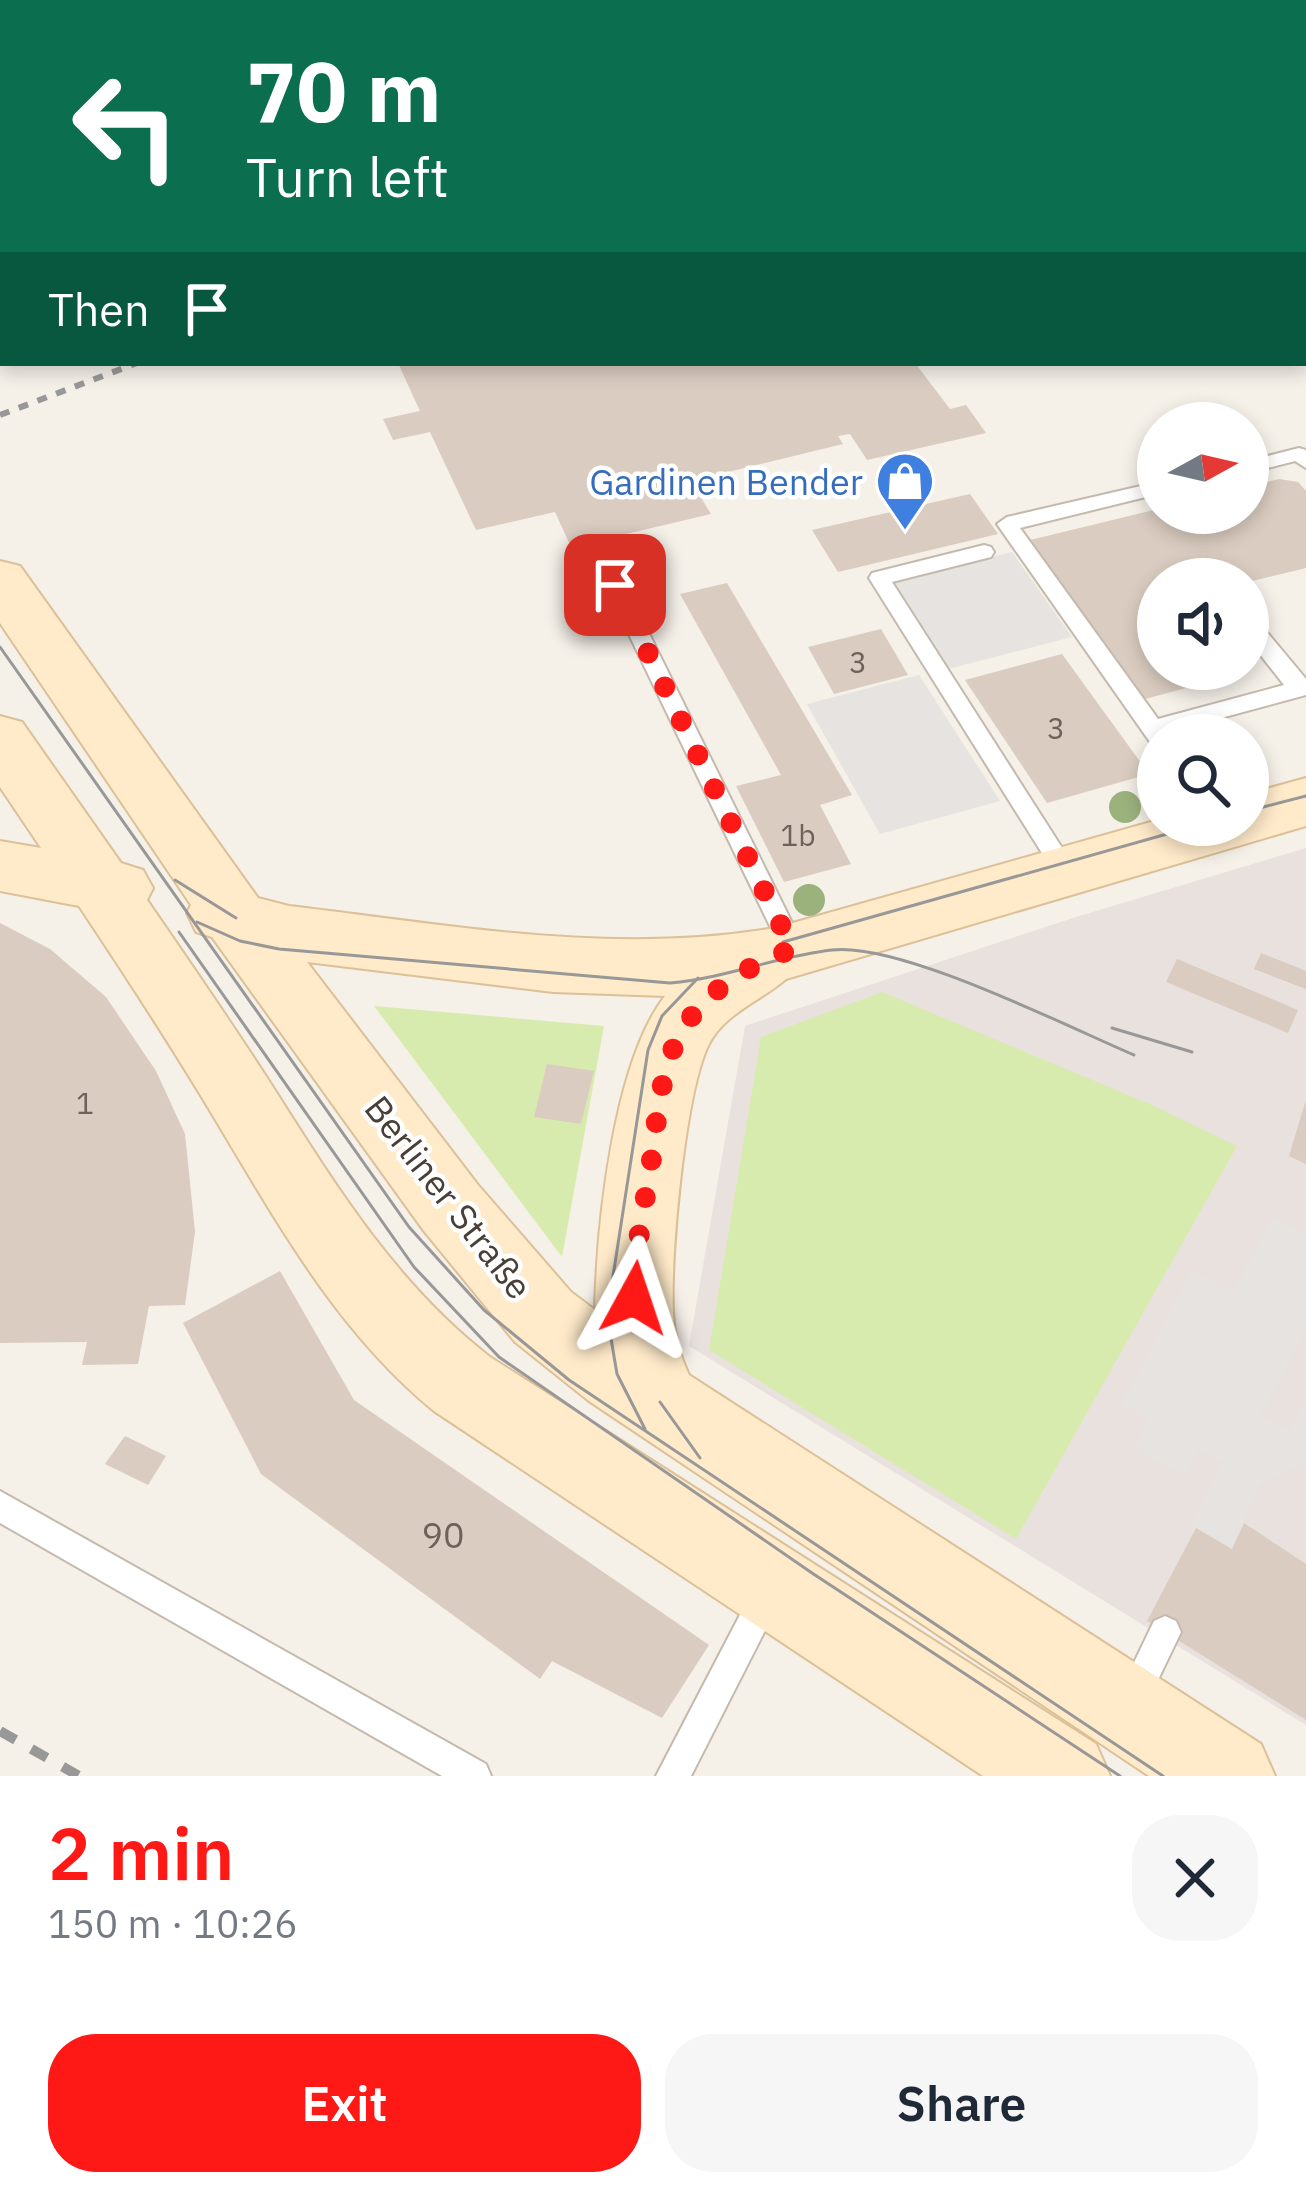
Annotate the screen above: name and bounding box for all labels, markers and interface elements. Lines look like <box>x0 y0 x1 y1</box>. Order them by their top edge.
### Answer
text: 70 m <box>246 36 442 145</box>
icon: left <box>48 48 204 204</box>
text: Turn left <box>246 142 449 212</box>
icon: arrive <box>174 276 240 342</box>
text: Then <box>48 280 150 338</box>
north arrow <box>1137 402 1269 534</box>
map controls <box>1137 402 1269 846</box>
shop icon: Gardinen Bender <box>874 450 936 532</box>
place label: Gardinen Bender <box>589 458 863 505</box>
pin <box>564 534 666 636</box>
icon: arrive <box>582 552 648 618</box>
button: sound <box>1137 558 1269 690</box>
house number: 3 <box>849 642 867 681</box>
house number: 3 <box>1047 708 1065 747</box>
button: search <box>1137 714 1269 846</box>
house number: 1b <box>780 815 816 854</box>
house number: 1 <box>76 1083 94 1122</box>
street label: Berliner Straße <box>355 1086 543 1308</box>
position arrow <box>571 1235 697 1361</box>
house number: 90 <box>421 1511 465 1558</box>
text: 2 min <box>48 1806 234 1900</box>
button: close <box>1132 1815 1258 1941</box>
text: 150 m · 10:26 <box>48 1898 298 1949</box>
button: Exit <box>48 2034 641 2172</box>
button: Share <box>665 2034 1258 2172</box>

